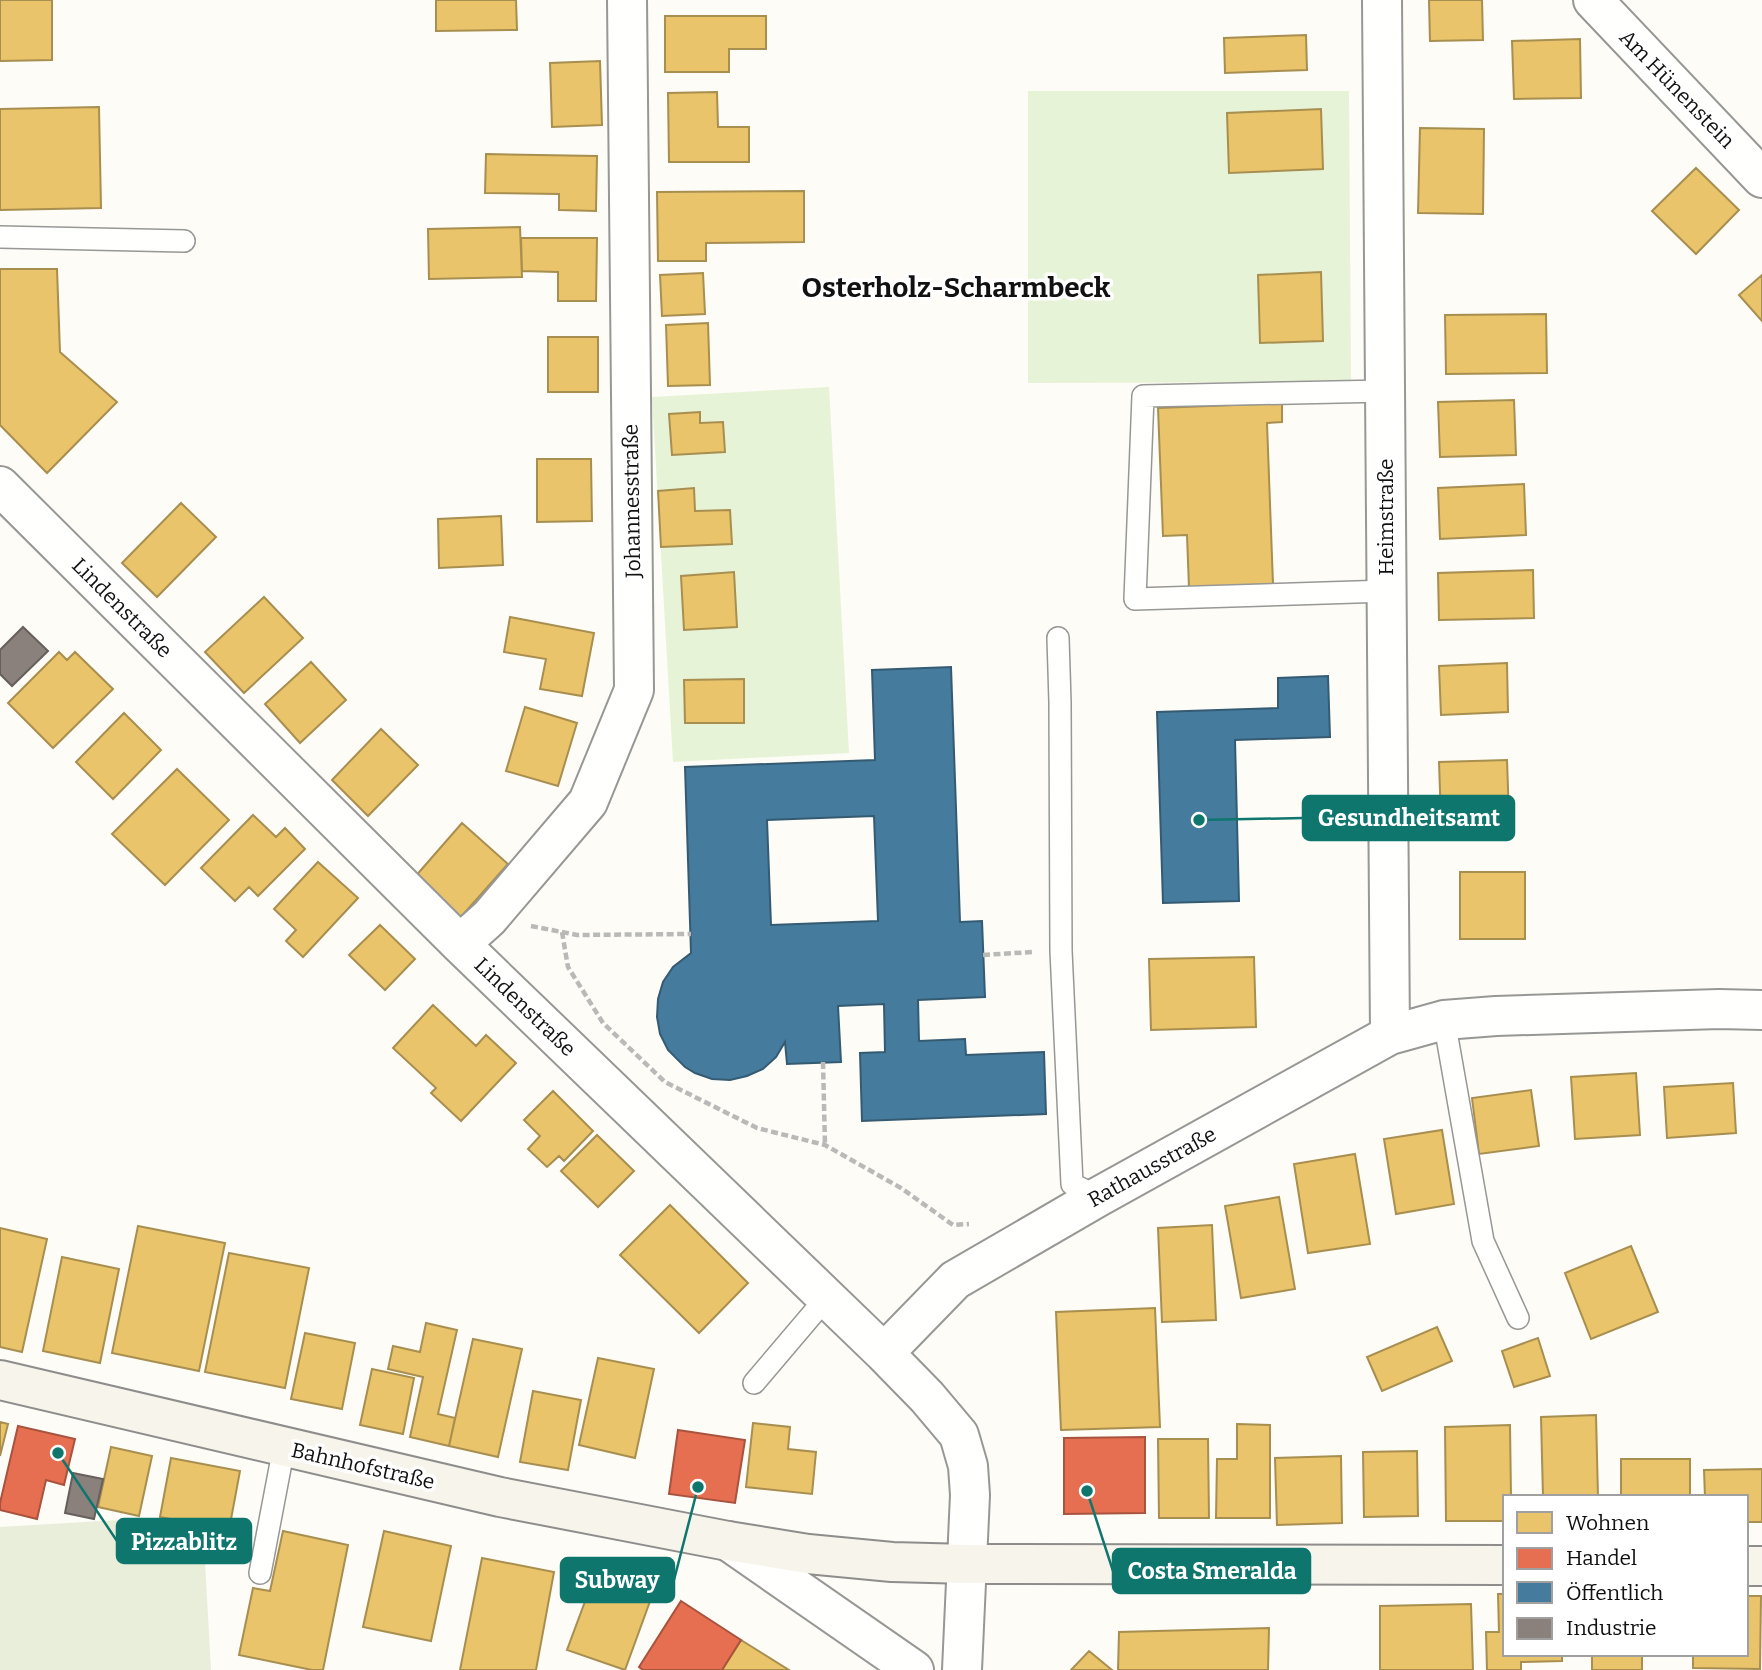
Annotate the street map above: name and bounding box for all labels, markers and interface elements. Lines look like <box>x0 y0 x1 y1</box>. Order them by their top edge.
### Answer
street label: Am Hünenstein <box>1614 24 1740 154</box>
district label: Osterholz-Scharmbeck <box>802 271 1111 304</box>
street label: Johannesstraße <box>618 424 646 579</box>
street label: Heimstraße <box>1373 459 1399 575</box>
street label: Lindenstraße <box>67 553 177 663</box>
callout: Gesundheitsamt <box>1303 796 1514 840</box>
text: Gesundheitsamt <box>1318 804 1500 832</box>
street label: Lindenstraße <box>469 952 581 1062</box>
street label: Rathausstraße <box>1083 1121 1221 1213</box>
street label: Bahnhofstraße <box>289 1437 437 1495</box>
legend <box>1503 1495 1748 1656</box>
text: Wohnen <box>1566 1510 1649 1536</box>
callout: Pizzablitz <box>117 1519 251 1563</box>
text: Pizzablitz <box>131 1528 237 1556</box>
text: Handel <box>1566 1545 1637 1571</box>
callout: Costa Smeralda <box>1113 1549 1310 1593</box>
text: Costa Smeralda <box>1127 1557 1297 1585</box>
callout: Subway <box>561 1558 674 1602</box>
text: Subway <box>574 1566 660 1594</box>
text: Öffentlich <box>1566 1580 1663 1606</box>
text: Industrie <box>1566 1615 1657 1641</box>

